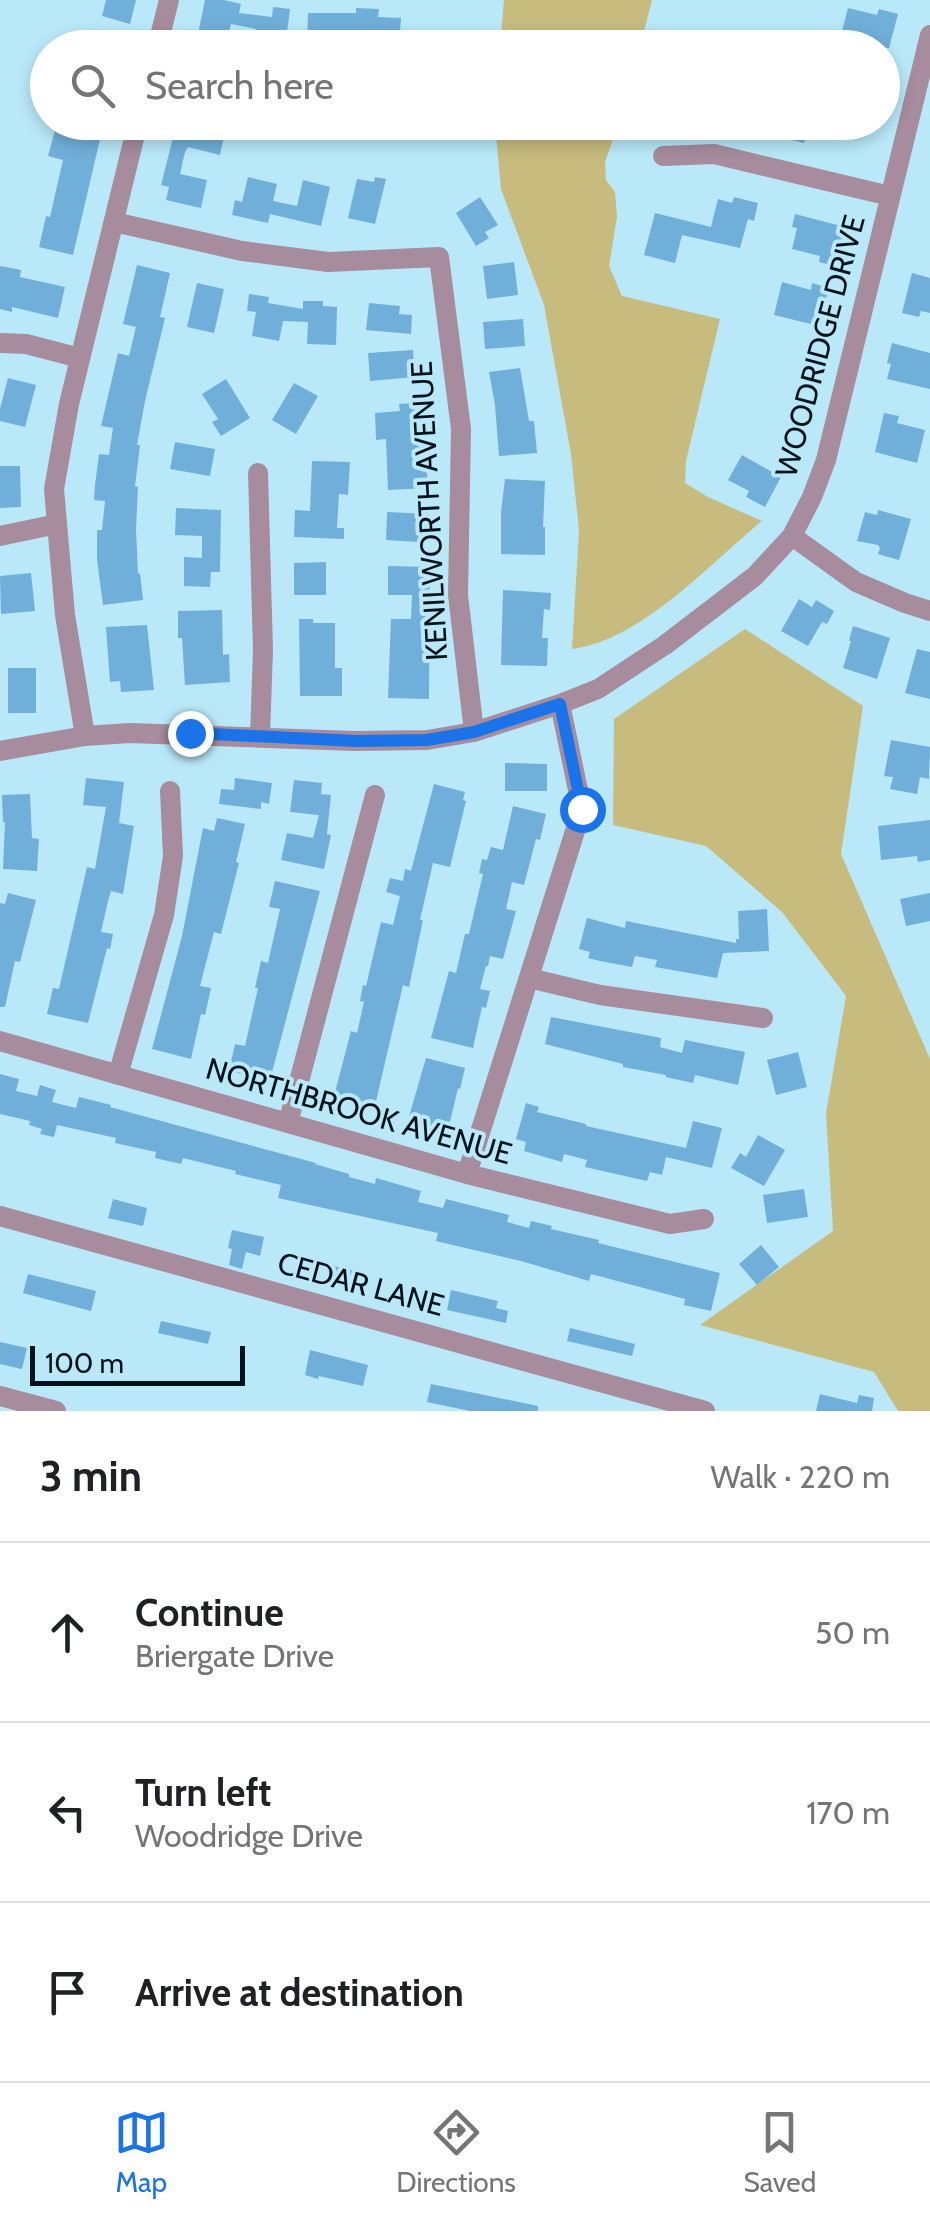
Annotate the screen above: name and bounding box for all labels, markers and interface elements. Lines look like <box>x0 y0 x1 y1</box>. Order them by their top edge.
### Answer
search box <box>30 30 900 140</box>
icon: search <box>65 58 120 113</box>
text: Search here <box>145 62 334 109</box>
street label: WOODRIDGE DRIVE <box>767 211 873 481</box>
street label: KENILWORTH AVENUE <box>403 360 455 662</box>
route end <box>168 711 214 757</box>
route start <box>560 787 606 833</box>
street label: NORTHBROOK AVENUE <box>202 1050 516 1172</box>
street label: CEDAR LANE <box>274 1244 448 1324</box>
scale bar <box>30 1341 245 1386</box>
text: 100 m <box>45 1346 124 1380</box>
text: 3 min <box>40 1450 142 1502</box>
text: Walk · 220 m <box>711 1457 890 1496</box>
text: Continue <box>135 1589 284 1636</box>
icon: ahead <box>40 1605 95 1660</box>
text: 50 m <box>815 1613 890 1652</box>
text: Briergate Drive <box>135 1636 334 1675</box>
text: Turn left <box>135 1769 271 1816</box>
icon: left <box>40 1785 95 1840</box>
text: 170 m <box>806 1793 890 1832</box>
text: Woodridge Drive <box>135 1816 363 1855</box>
icon: arrive <box>40 1965 95 2020</box>
text: Arrive at destination <box>135 1969 464 2016</box>
tab: Map <box>114 2105 169 2199</box>
tab: Directions <box>396 2105 516 2199</box>
tab: Saved <box>744 2105 816 2199</box>

